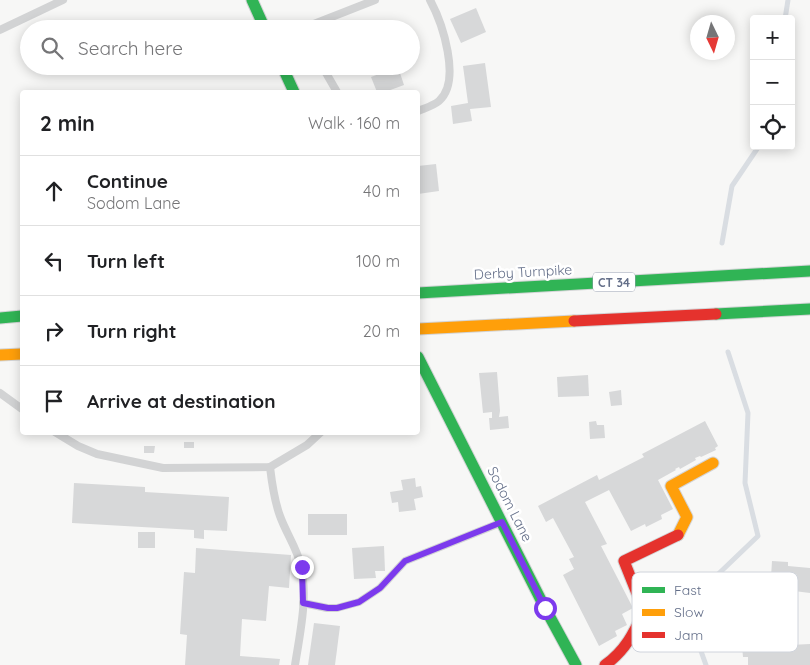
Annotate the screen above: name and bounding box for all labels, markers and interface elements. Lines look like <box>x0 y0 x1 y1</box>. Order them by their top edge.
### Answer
north arrow <box>690 15 735 60</box>
map controls <box>750 15 795 150</box>
button: + <box>750 15 795 60</box>
search box <box>20 20 420 75</box>
icon: search <box>38 34 66 62</box>
text: Search here <box>78 36 183 60</box>
button: − <box>750 60 795 105</box>
button: locate <box>750 105 795 150</box>
text: 2 min <box>40 110 95 136</box>
text: Walk · 160 m <box>308 113 400 133</box>
text: Continue <box>87 169 168 193</box>
icon: ahead <box>40 177 68 205</box>
text: 40 m <box>363 181 400 201</box>
text: Sodom Lane <box>87 193 180 213</box>
icon: left <box>40 247 68 275</box>
text: Turn left <box>87 249 165 273</box>
text: 100 m <box>356 251 400 271</box>
street label: Derby Turnpike <box>473 260 573 284</box>
road number: CT 34 <box>593 272 635 292</box>
icon: right <box>40 317 68 345</box>
text: Turn right <box>87 319 176 343</box>
text: 20 m <box>363 321 400 341</box>
icon: arrive <box>40 387 68 415</box>
text: Arrive at destination <box>87 389 276 413</box>
street label: Sodom Lane <box>483 463 537 545</box>
route end <box>291 556 314 579</box>
legend <box>632 572 798 652</box>
text: Fast <box>674 581 702 599</box>
route start <box>534 597 557 620</box>
text: Slow <box>674 603 704 621</box>
text: Jam <box>674 626 703 644</box>

